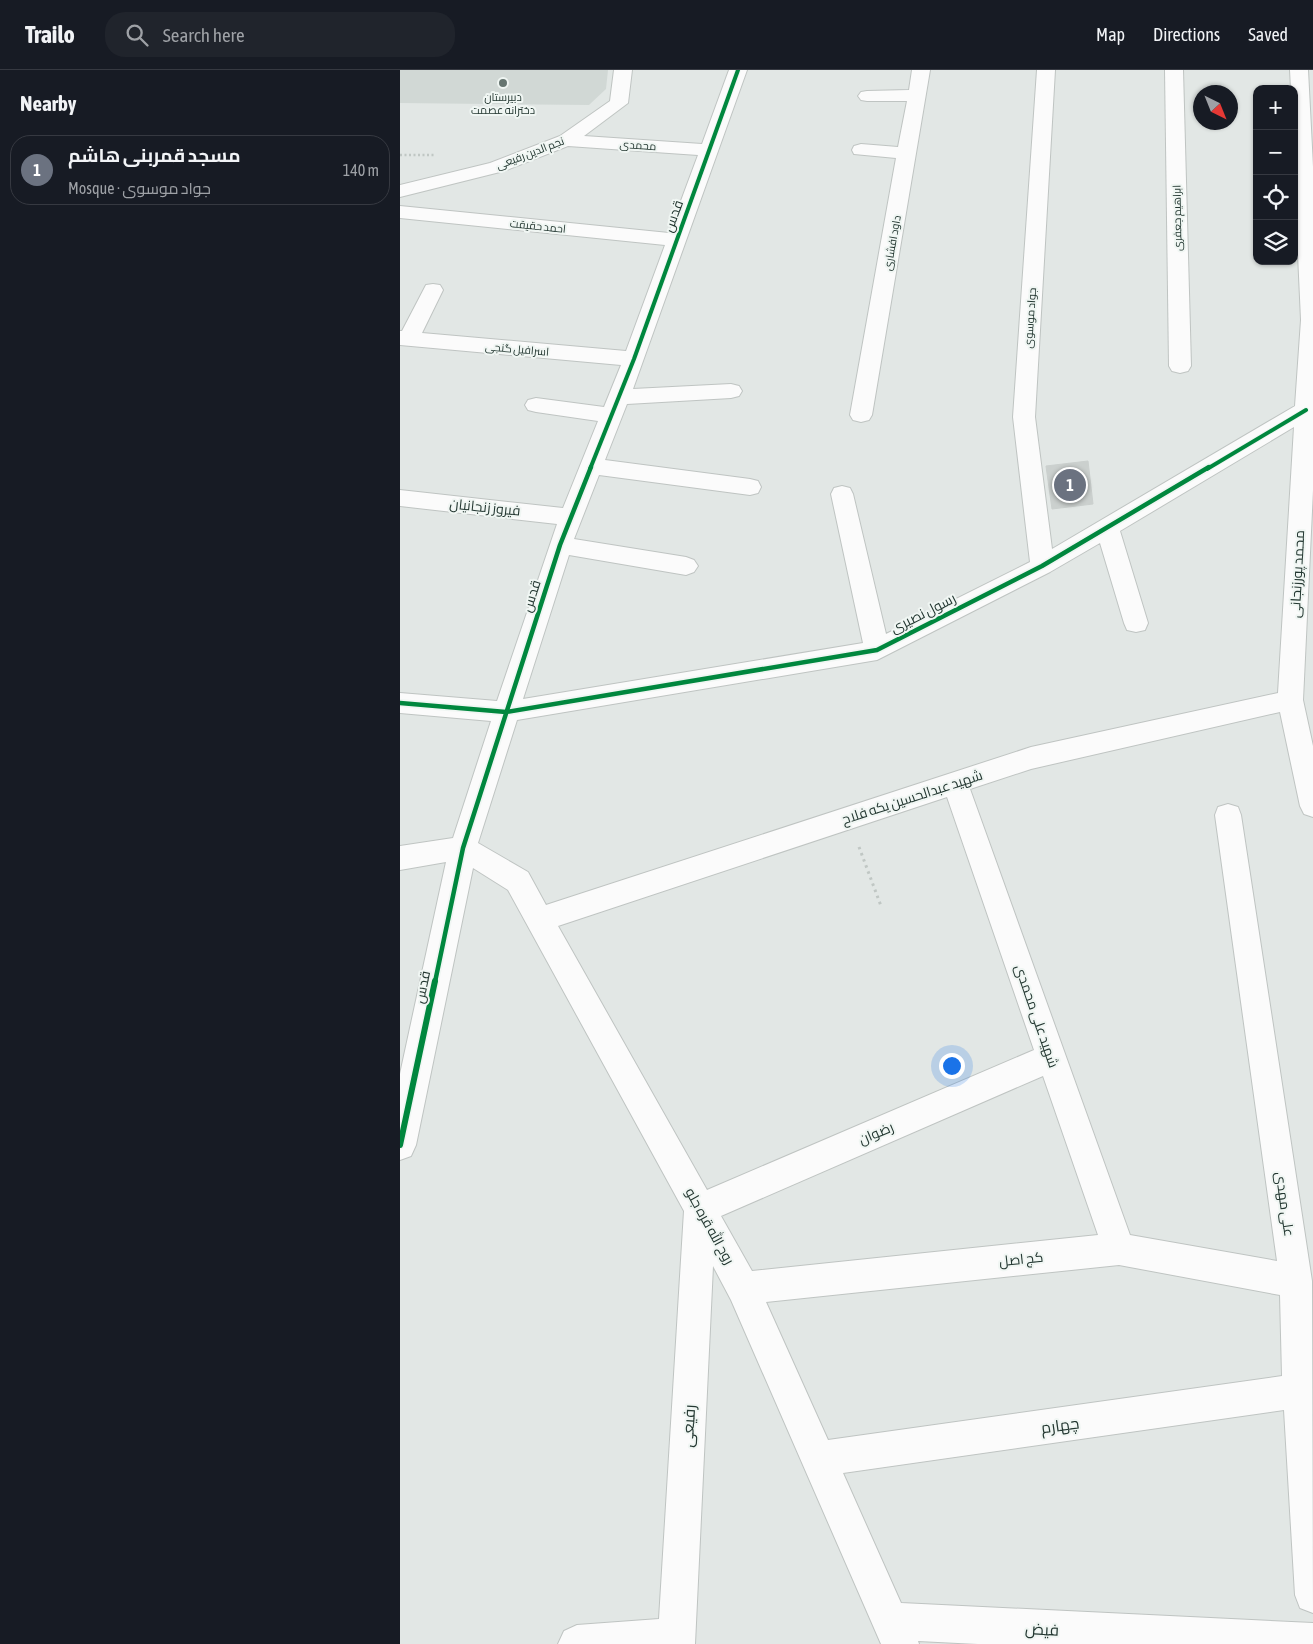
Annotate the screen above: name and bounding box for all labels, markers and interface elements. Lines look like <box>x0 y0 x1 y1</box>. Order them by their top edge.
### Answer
search box <box>105 12 455 57</box>
text: Trailo <box>25 21 75 48</box>
icon: search <box>123 21 151 49</box>
text: Search here <box>163 24 245 46</box>
text: Map <box>1096 24 1125 45</box>
text: Directions <box>1153 24 1220 45</box>
text: Saved <box>1248 24 1288 45</box>
marker: دبیرستان دخترانه عصمت <box>497 77 509 89</box>
north arrow <box>1193 85 1238 130</box>
map controls <box>1253 85 1298 265</box>
button: + <box>1253 85 1298 130</box>
text: Nearby <box>20 91 76 115</box>
place label: دبیرستان دخترانه عصمت <box>471 91 535 117</box>
button: − <box>1253 130 1298 175</box>
street label: نجم الدین رفیعی <box>494 135 566 173</box>
street label: محمدی <box>619 138 657 153</box>
text: مسجد قمربنی هاشم <box>68 144 241 166</box>
text: 1 <box>33 161 41 179</box>
text: 140 m <box>343 161 379 179</box>
button: locate <box>1253 175 1298 220</box>
text: Mosque · جواد موسوی <box>68 179 211 197</box>
street label: ابراهیم جعفری <box>1170 185 1186 251</box>
street label: قدس <box>660 198 686 234</box>
street label: داود افشاری <box>881 214 904 272</box>
street label: احمد حقیقت <box>509 217 567 235</box>
button: layers <box>1253 220 1298 265</box>
street label: جواد موسوی <box>1022 287 1039 349</box>
street label: اسرافیل گنجی <box>484 340 550 359</box>
pin: 1 <box>1054 466 1086 504</box>
street label: فیروز زنجانیان <box>449 495 521 519</box>
street label: محمد پورزنجانی <box>1287 530 1309 618</box>
street label: قدس <box>518 578 544 614</box>
street label: رسول نصیری <box>888 590 959 637</box>
street label: شهید عبدالحسین یکه فلاح <box>840 767 985 828</box>
street label: شهید علی محمدی <box>1012 962 1062 1070</box>
street label: قدس <box>411 969 433 1005</box>
your location <box>939 1053 965 1079</box>
street label: رضوان <box>856 1119 896 1147</box>
street label: علی مهدی <box>1273 1171 1297 1237</box>
street label: روح الله قره جلو <box>682 1185 738 1267</box>
street label: کج اصل <box>998 1249 1044 1270</box>
street label: رفیعی <box>678 1404 700 1448</box>
street label: چهارم <box>1040 1413 1081 1440</box>
street label: فیض <box>1024 1619 1059 1641</box>

